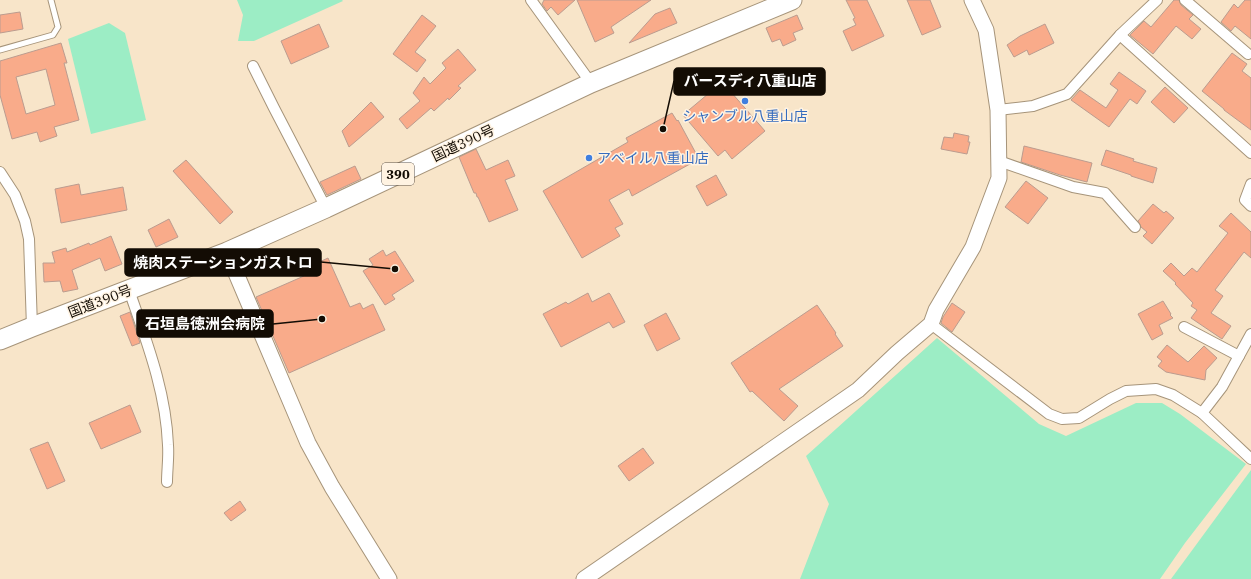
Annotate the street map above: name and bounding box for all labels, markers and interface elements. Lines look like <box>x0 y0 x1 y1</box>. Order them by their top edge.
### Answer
callout: バースディ八重山店 <box>674 68 825 95</box>
text: バースディ八重山店 <box>683 71 817 90</box>
marker: シャンブル八重山店 <box>740 96 750 106</box>
place label: シャンブル八重山店 <box>682 107 808 125</box>
street label: 国道390号 <box>429 121 497 165</box>
place label: アベイル八重山店 <box>597 149 709 167</box>
marker: アベイル八重山店 <box>584 153 594 163</box>
road number: 390 <box>382 163 414 185</box>
callout: 焼肉ステーションガストロ <box>125 249 321 276</box>
text: 焼肉ステーションガストロ <box>133 253 313 272</box>
street label: 国道390号 <box>65 281 135 321</box>
callout: 石垣島徳洲会病院 <box>137 310 273 337</box>
text: 石垣島徳洲会病院 <box>145 314 265 333</box>

